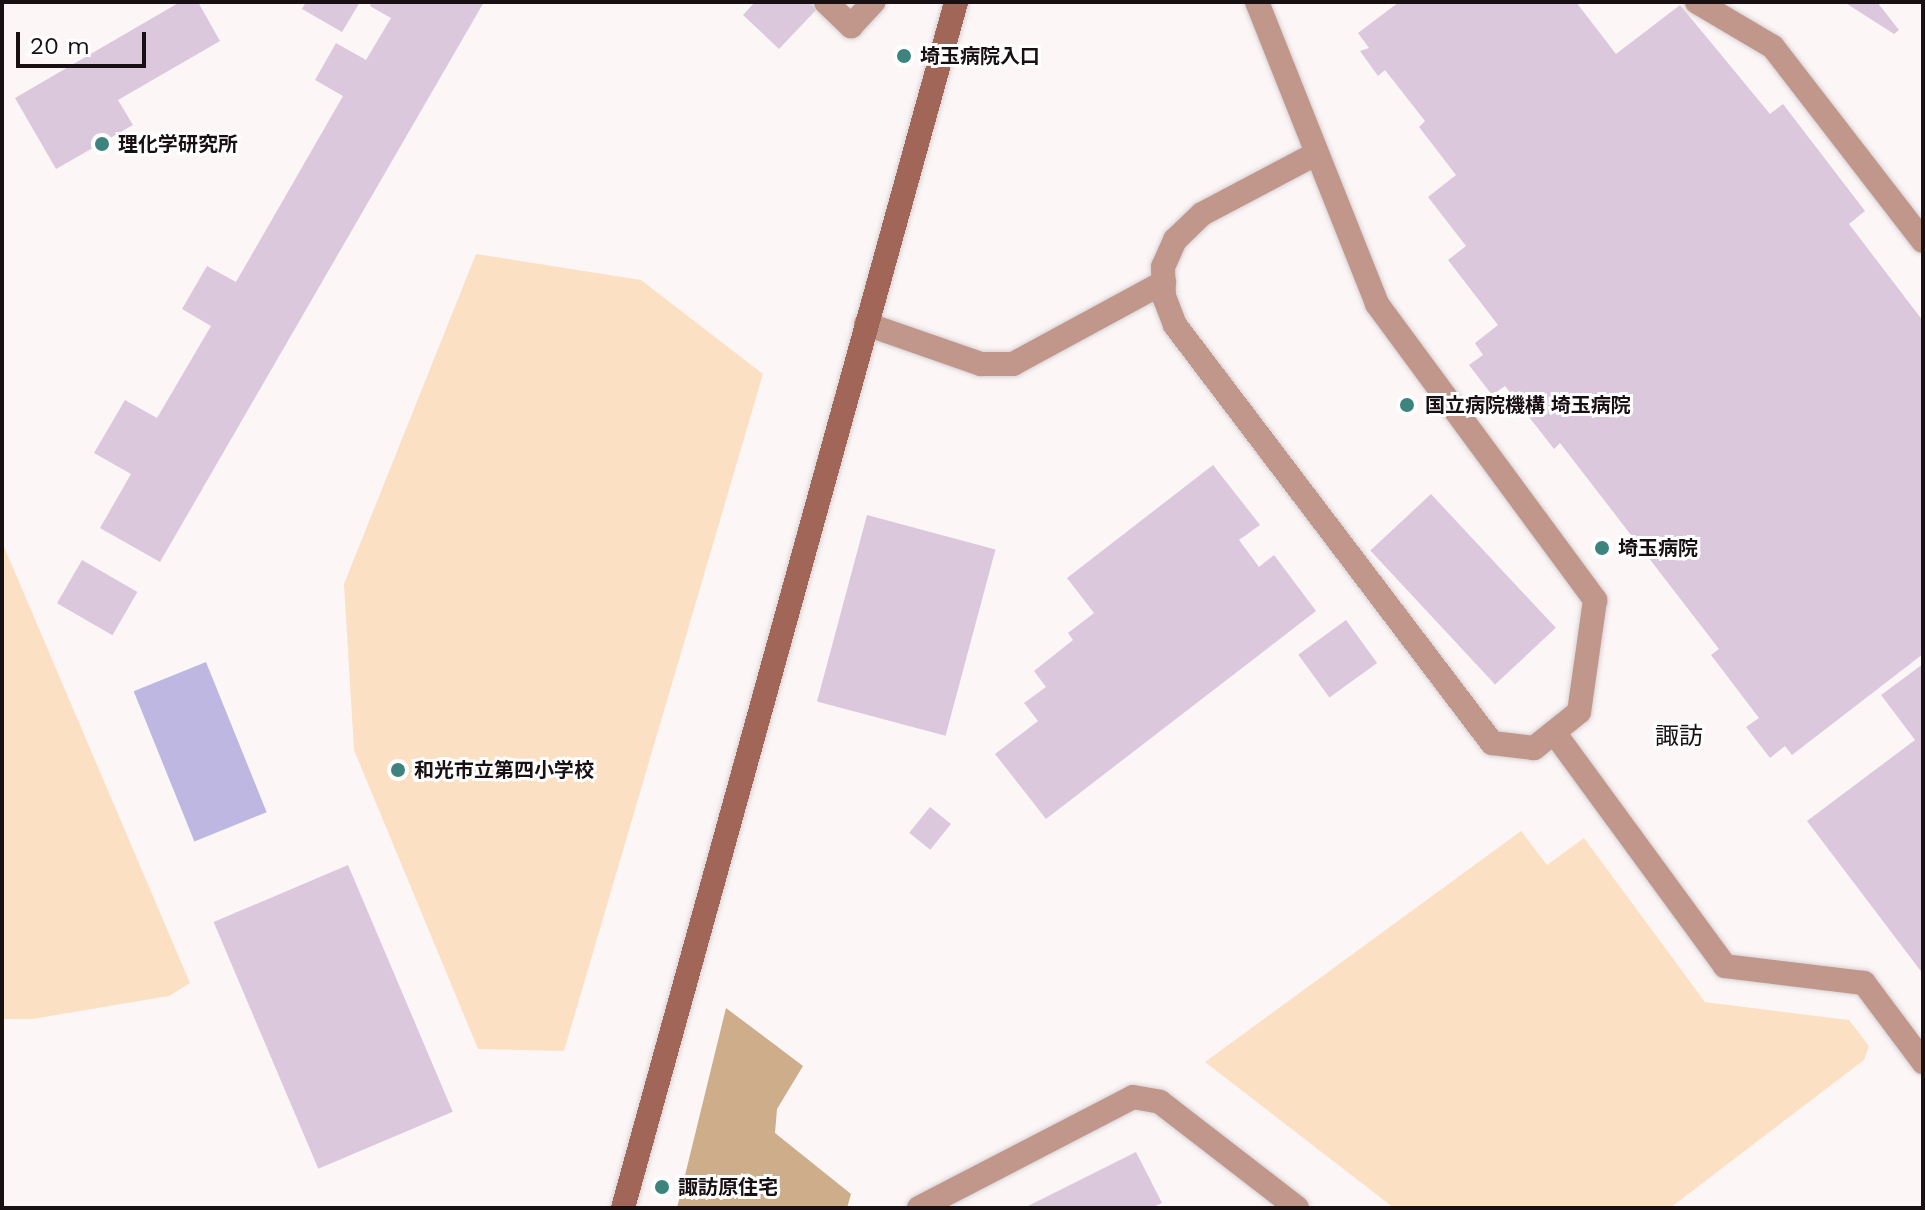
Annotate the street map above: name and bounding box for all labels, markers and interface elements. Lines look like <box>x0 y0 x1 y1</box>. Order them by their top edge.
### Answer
scale bar <box>20 16 150 66</box>
text: 20 m <box>30 32 90 60</box>
place label: 埼玉病院入口 <box>920 44 1040 68</box>
marker: 埼玉病院入口 <box>895 47 913 65</box>
place label: 理化学研究所 <box>118 132 238 156</box>
marker: 理化学研究所 <box>93 135 111 153</box>
place label: 国立病院機構 埼玉病院 <box>1425 393 1631 417</box>
marker: 国立病院機構 埼玉病院 <box>1396 394 1418 416</box>
place label: 埼玉病院 <box>1618 536 1698 560</box>
marker: 埼玉病院 <box>1593 539 1611 557</box>
district label: 諏訪 <box>1655 723 1703 751</box>
place label: 和光市立第四小学校 <box>414 758 594 782</box>
marker: 和光市立第四小学校 <box>389 761 407 779</box>
place label: 諏訪原住宅 <box>678 1175 778 1199</box>
marker: 諏訪原住宅 <box>653 1178 671 1196</box>

